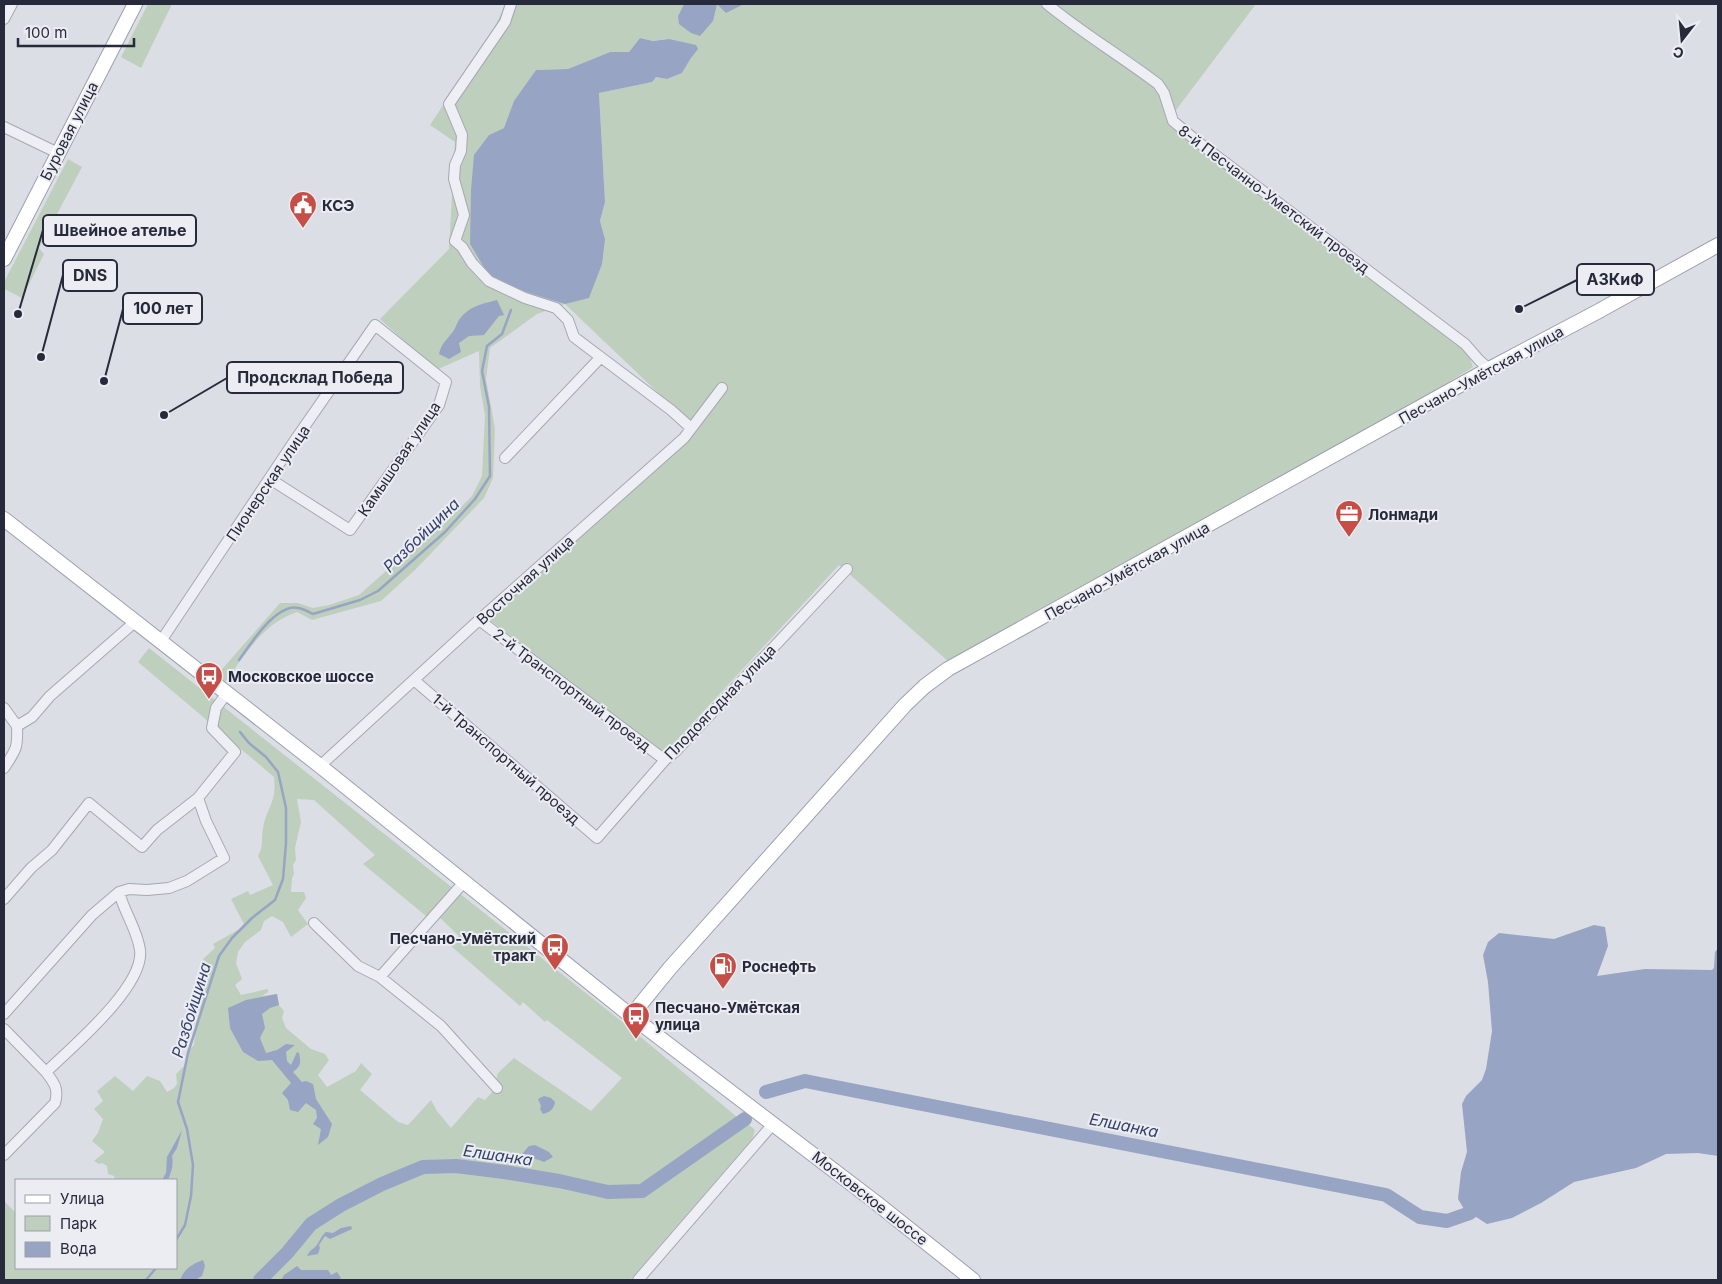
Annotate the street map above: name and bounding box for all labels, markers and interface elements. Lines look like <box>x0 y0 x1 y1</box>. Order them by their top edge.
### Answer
scale bar <box>18 15 134 47</box>
north arrow <box>1657 15 1707 65</box>
text: 100 m <box>25 23 67 42</box>
text: С <box>1671 43 1686 63</box>
street label: Буровая улица <box>36 78 102 184</box>
street label: 8-й Песчанно-Уметский проезд <box>1174 121 1374 277</box>
public building icon: КСЭ <box>288 190 318 229</box>
place label: КСЭ <box>322 196 354 215</box>
callout: Швейное ателье <box>43 215 196 246</box>
text: Швейное ателье <box>54 220 186 240</box>
callout: DNS <box>63 260 117 291</box>
callout: АЗКиФ <box>1577 264 1654 295</box>
text: DNS <box>73 265 107 285</box>
text: АЗКиФ <box>1586 269 1644 289</box>
callout: 100 лет <box>123 293 202 324</box>
text: 100 лет <box>133 298 193 318</box>
street label: Песчано-Умётская улица <box>1395 322 1567 428</box>
callout: Продсклад Победа <box>227 362 403 393</box>
text: Продсклад Победа <box>237 367 393 387</box>
street label: Камышовая улица <box>354 398 444 520</box>
street label: Пионерская улица <box>222 421 314 545</box>
water label: Разбойщина <box>379 493 464 576</box>
office icon: Лонмади <box>1334 499 1364 538</box>
place label: Лонмади <box>1368 505 1438 524</box>
street label: Песчано-Умётская улица <box>1041 518 1213 624</box>
street label: Восточная улица <box>472 531 578 629</box>
street label: 2-й Транспортный проезд <box>489 624 655 756</box>
street label: Плодоягодная улица <box>660 640 780 764</box>
bus stop icon: Московское шоссе <box>194 661 224 700</box>
place label: Московское шоссе <box>228 667 374 686</box>
street label: 1-й Транспортный проезд <box>428 690 584 828</box>
place label: Песчано-Умётский тракт <box>390 929 536 965</box>
bus stop icon: Песчано-Умётский тракт <box>540 932 570 971</box>
fuel station icon: Роснефть <box>708 951 738 990</box>
place label: Роснефть <box>742 957 816 976</box>
water label: Разбойщина <box>167 960 215 1060</box>
place label: Песчано-Умётская улица <box>655 998 800 1034</box>
bus stop icon: Песчано-Умётская улица <box>621 1001 651 1040</box>
water label: Елшанка <box>1088 1109 1160 1142</box>
water label: Елшанка <box>462 1140 534 1170</box>
street label: Московское шоссе <box>808 1147 932 1249</box>
legend <box>15 1179 178 1269</box>
text: Улица <box>60 1189 104 1208</box>
text: Парк <box>60 1214 97 1233</box>
text: Вода <box>60 1239 97 1258</box>

